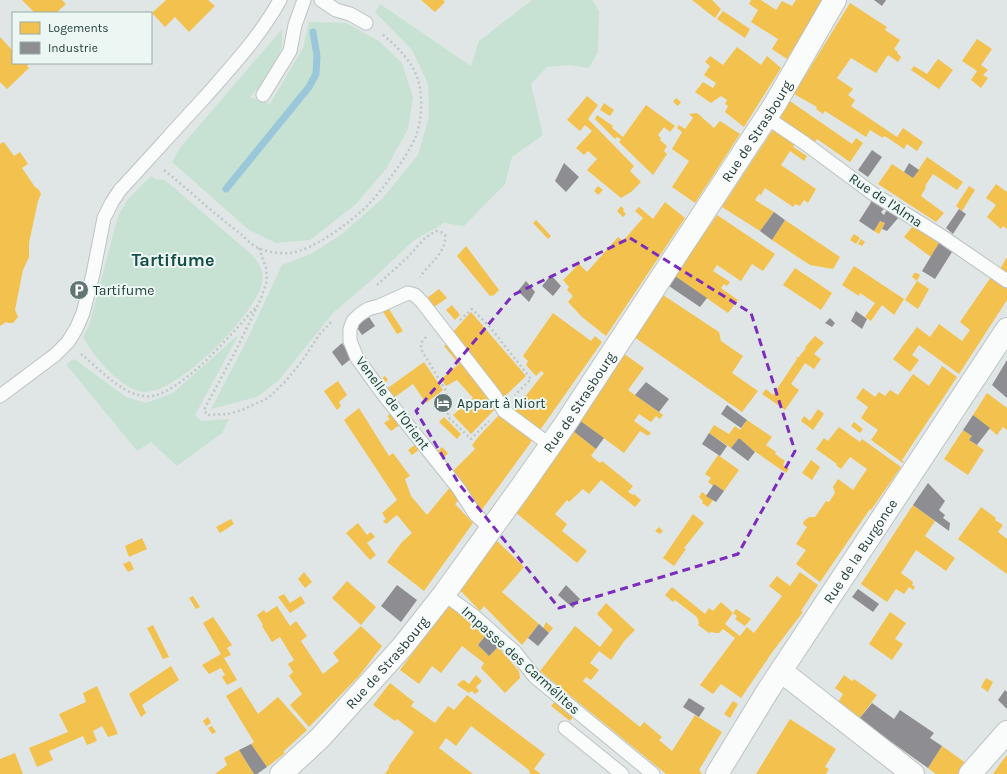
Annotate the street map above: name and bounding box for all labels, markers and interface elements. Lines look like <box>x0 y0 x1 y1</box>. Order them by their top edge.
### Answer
legend <box>12 12 152 64</box>
text: Logements <box>48 21 109 35</box>
text: Industrie <box>48 41 98 55</box>
street label: Rue de Strasbourg <box>718 77 796 185</box>
street label: Rue de l'Alma <box>846 170 926 231</box>
district label: Tartifume <box>132 249 214 271</box>
parking icon: Tartifume <box>68 279 90 301</box>
place label: Tartifume <box>93 282 155 299</box>
street label: Rue de Strasbourg <box>540 349 619 456</box>
street label: Venelle de l'Orient <box>352 353 433 453</box>
hotel icon: Appart à Niort <box>432 392 454 414</box>
place label: Appart à Niort <box>457 395 546 412</box>
street label: Rue de la Burgonce <box>820 496 901 607</box>
street label: Impasse des Carmélites <box>458 603 584 718</box>
street label: Rue de Strasbourg <box>342 613 432 713</box>

